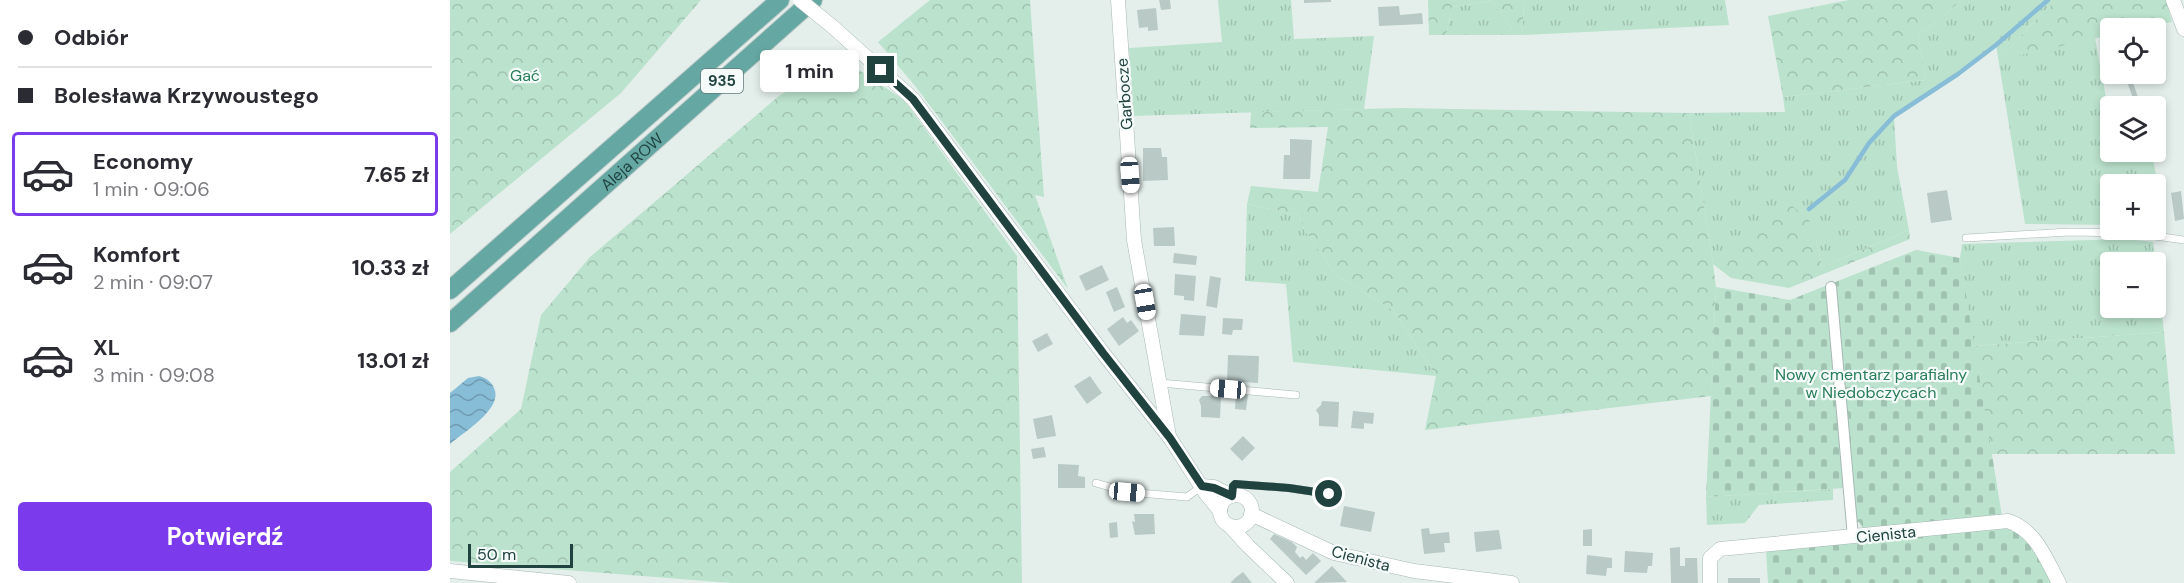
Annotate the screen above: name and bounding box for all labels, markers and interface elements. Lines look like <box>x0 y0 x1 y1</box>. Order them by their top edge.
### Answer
map controls <box>2100 18 2166 318</box>
button: locate <box>2100 18 2166 84</box>
text: Odbiór <box>54 23 129 52</box>
callout: 1 min <box>761 49 860 91</box>
route end <box>867 56 894 83</box>
street label: Garbocze <box>1112 57 1137 131</box>
text: 1 min <box>785 58 834 84</box>
park label: Gać <box>510 65 540 86</box>
road number: 935 <box>701 69 743 93</box>
text: Bolesława Krzywoustego <box>54 81 319 110</box>
button: layers <box>2100 96 2166 162</box>
street label: Aleja ROW <box>596 128 668 195</box>
icon: car <box>21 147 75 201</box>
text: Economy <box>93 147 193 176</box>
car <box>1120 156 1140 194</box>
text: 7.65 zł <box>364 160 429 189</box>
button: + <box>2100 174 2166 240</box>
text: 1 min · 09:06 <box>93 176 210 202</box>
icon: car <box>21 240 75 294</box>
text: Komfort <box>93 240 180 269</box>
button: − <box>2100 252 2166 318</box>
text: 10.33 zł <box>352 253 429 282</box>
text: 2 min · 09:07 <box>93 269 213 295</box>
car <box>1133 283 1157 321</box>
icon: car <box>21 333 75 387</box>
text: XL <box>93 333 120 362</box>
text: 13.01 zł <box>357 346 429 375</box>
text: 3 min · 09:08 <box>93 362 215 388</box>
park label: Nowy cmentarz parafialny w Niedobczycach <box>1775 364 1967 403</box>
car <box>1209 378 1247 400</box>
route start <box>1315 480 1342 507</box>
car <box>1108 481 1146 503</box>
button: Potwierdź <box>18 502 432 571</box>
street label: Cienista <box>1855 521 1917 548</box>
scale bar <box>468 541 573 568</box>
street label: Cienista <box>1329 541 1393 576</box>
text: 50 m <box>477 544 516 565</box>

